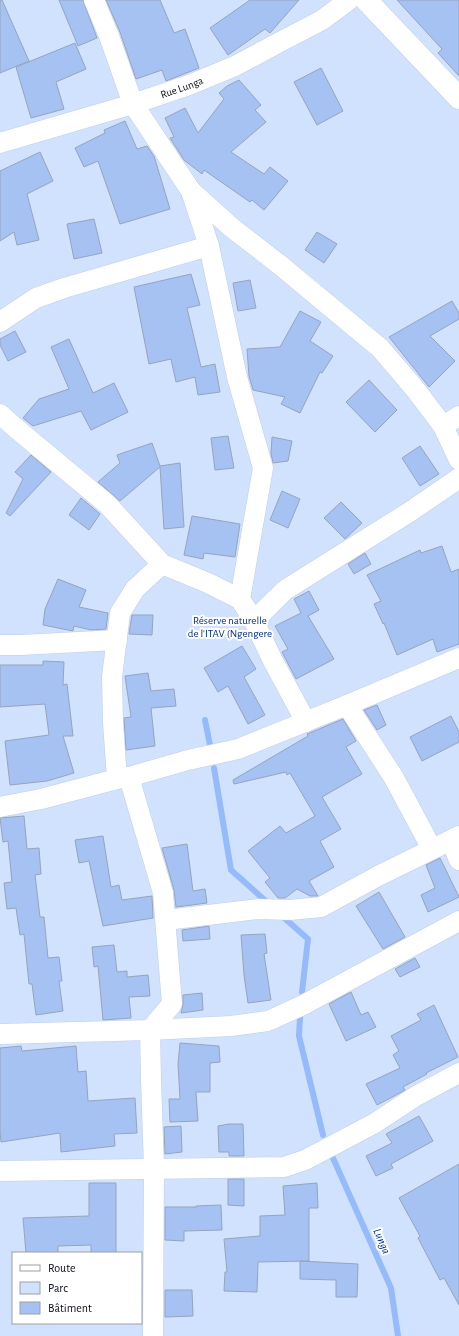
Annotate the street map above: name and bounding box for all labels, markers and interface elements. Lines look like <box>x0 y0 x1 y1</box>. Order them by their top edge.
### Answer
street label: Rue Lunga <box>159 75 205 100</box>
park label: Réserve naturelle de l'ITAV (Ngengere <box>188 615 272 639</box>
water label: Lunga <box>371 1226 393 1256</box>
legend <box>12 1252 142 1324</box>
text: Route <box>48 1262 75 1274</box>
text: Parc <box>48 1282 68 1294</box>
text: Bâtiment <box>48 1302 92 1314</box>

